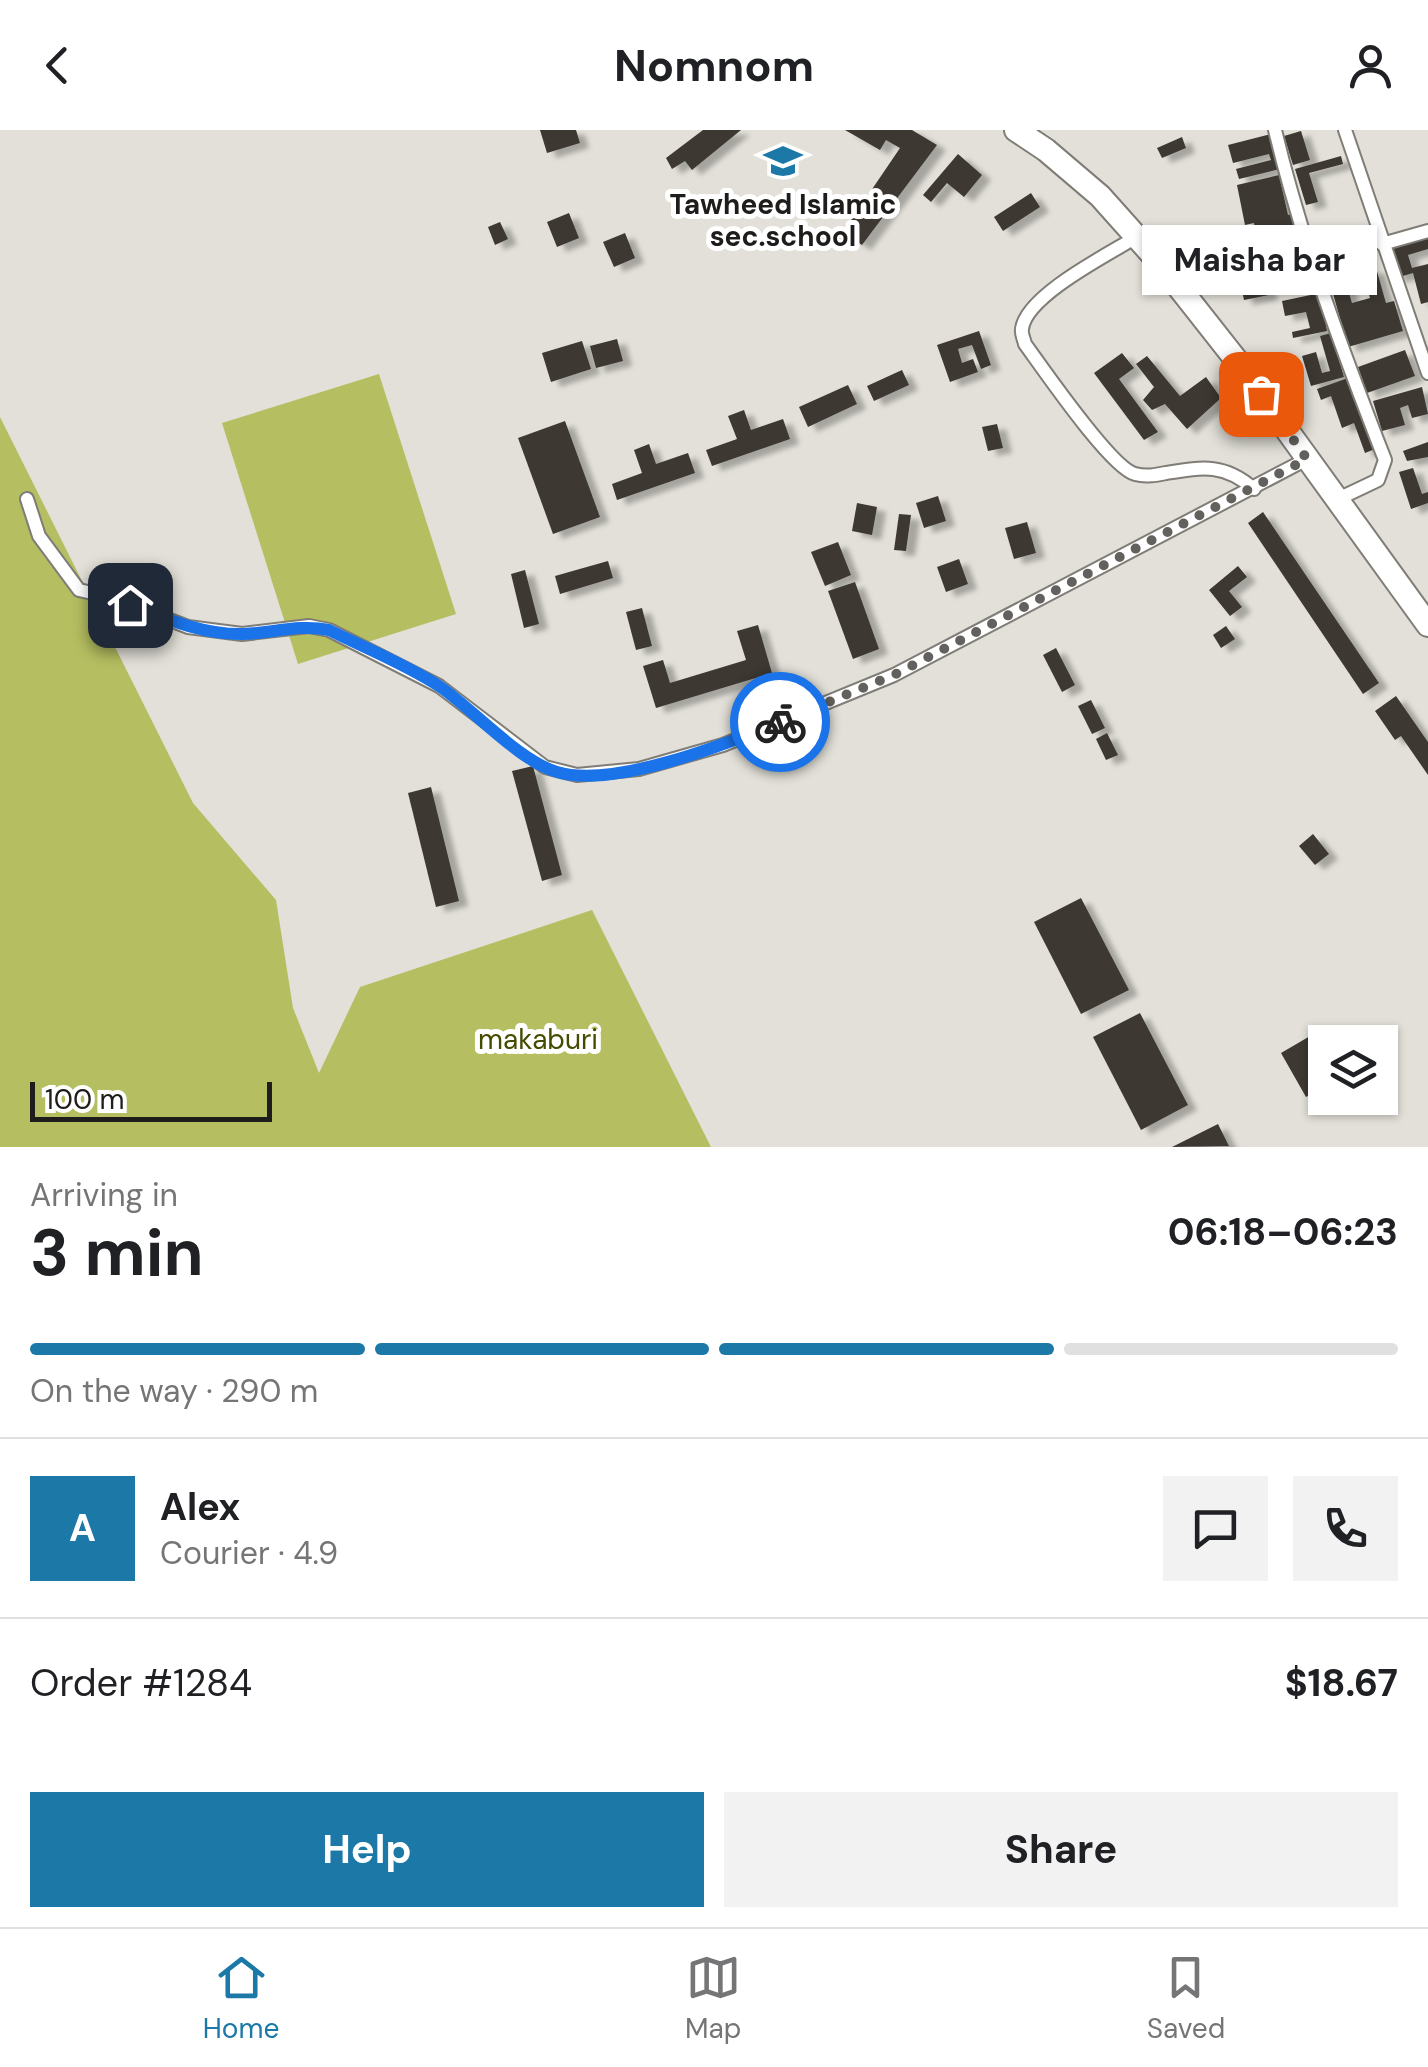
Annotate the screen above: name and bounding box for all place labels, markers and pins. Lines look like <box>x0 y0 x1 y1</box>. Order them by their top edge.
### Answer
school or university icon: Tawheed Islamic sec.school <box>762 140 804 182</box>
place label: Tawheed Islamic sec.school <box>670 186 896 255</box>
callout: Maisha bar <box>1144 224 1378 294</box>
pin <box>1219 352 1304 437</box>
pin <box>88 563 173 648</box>

